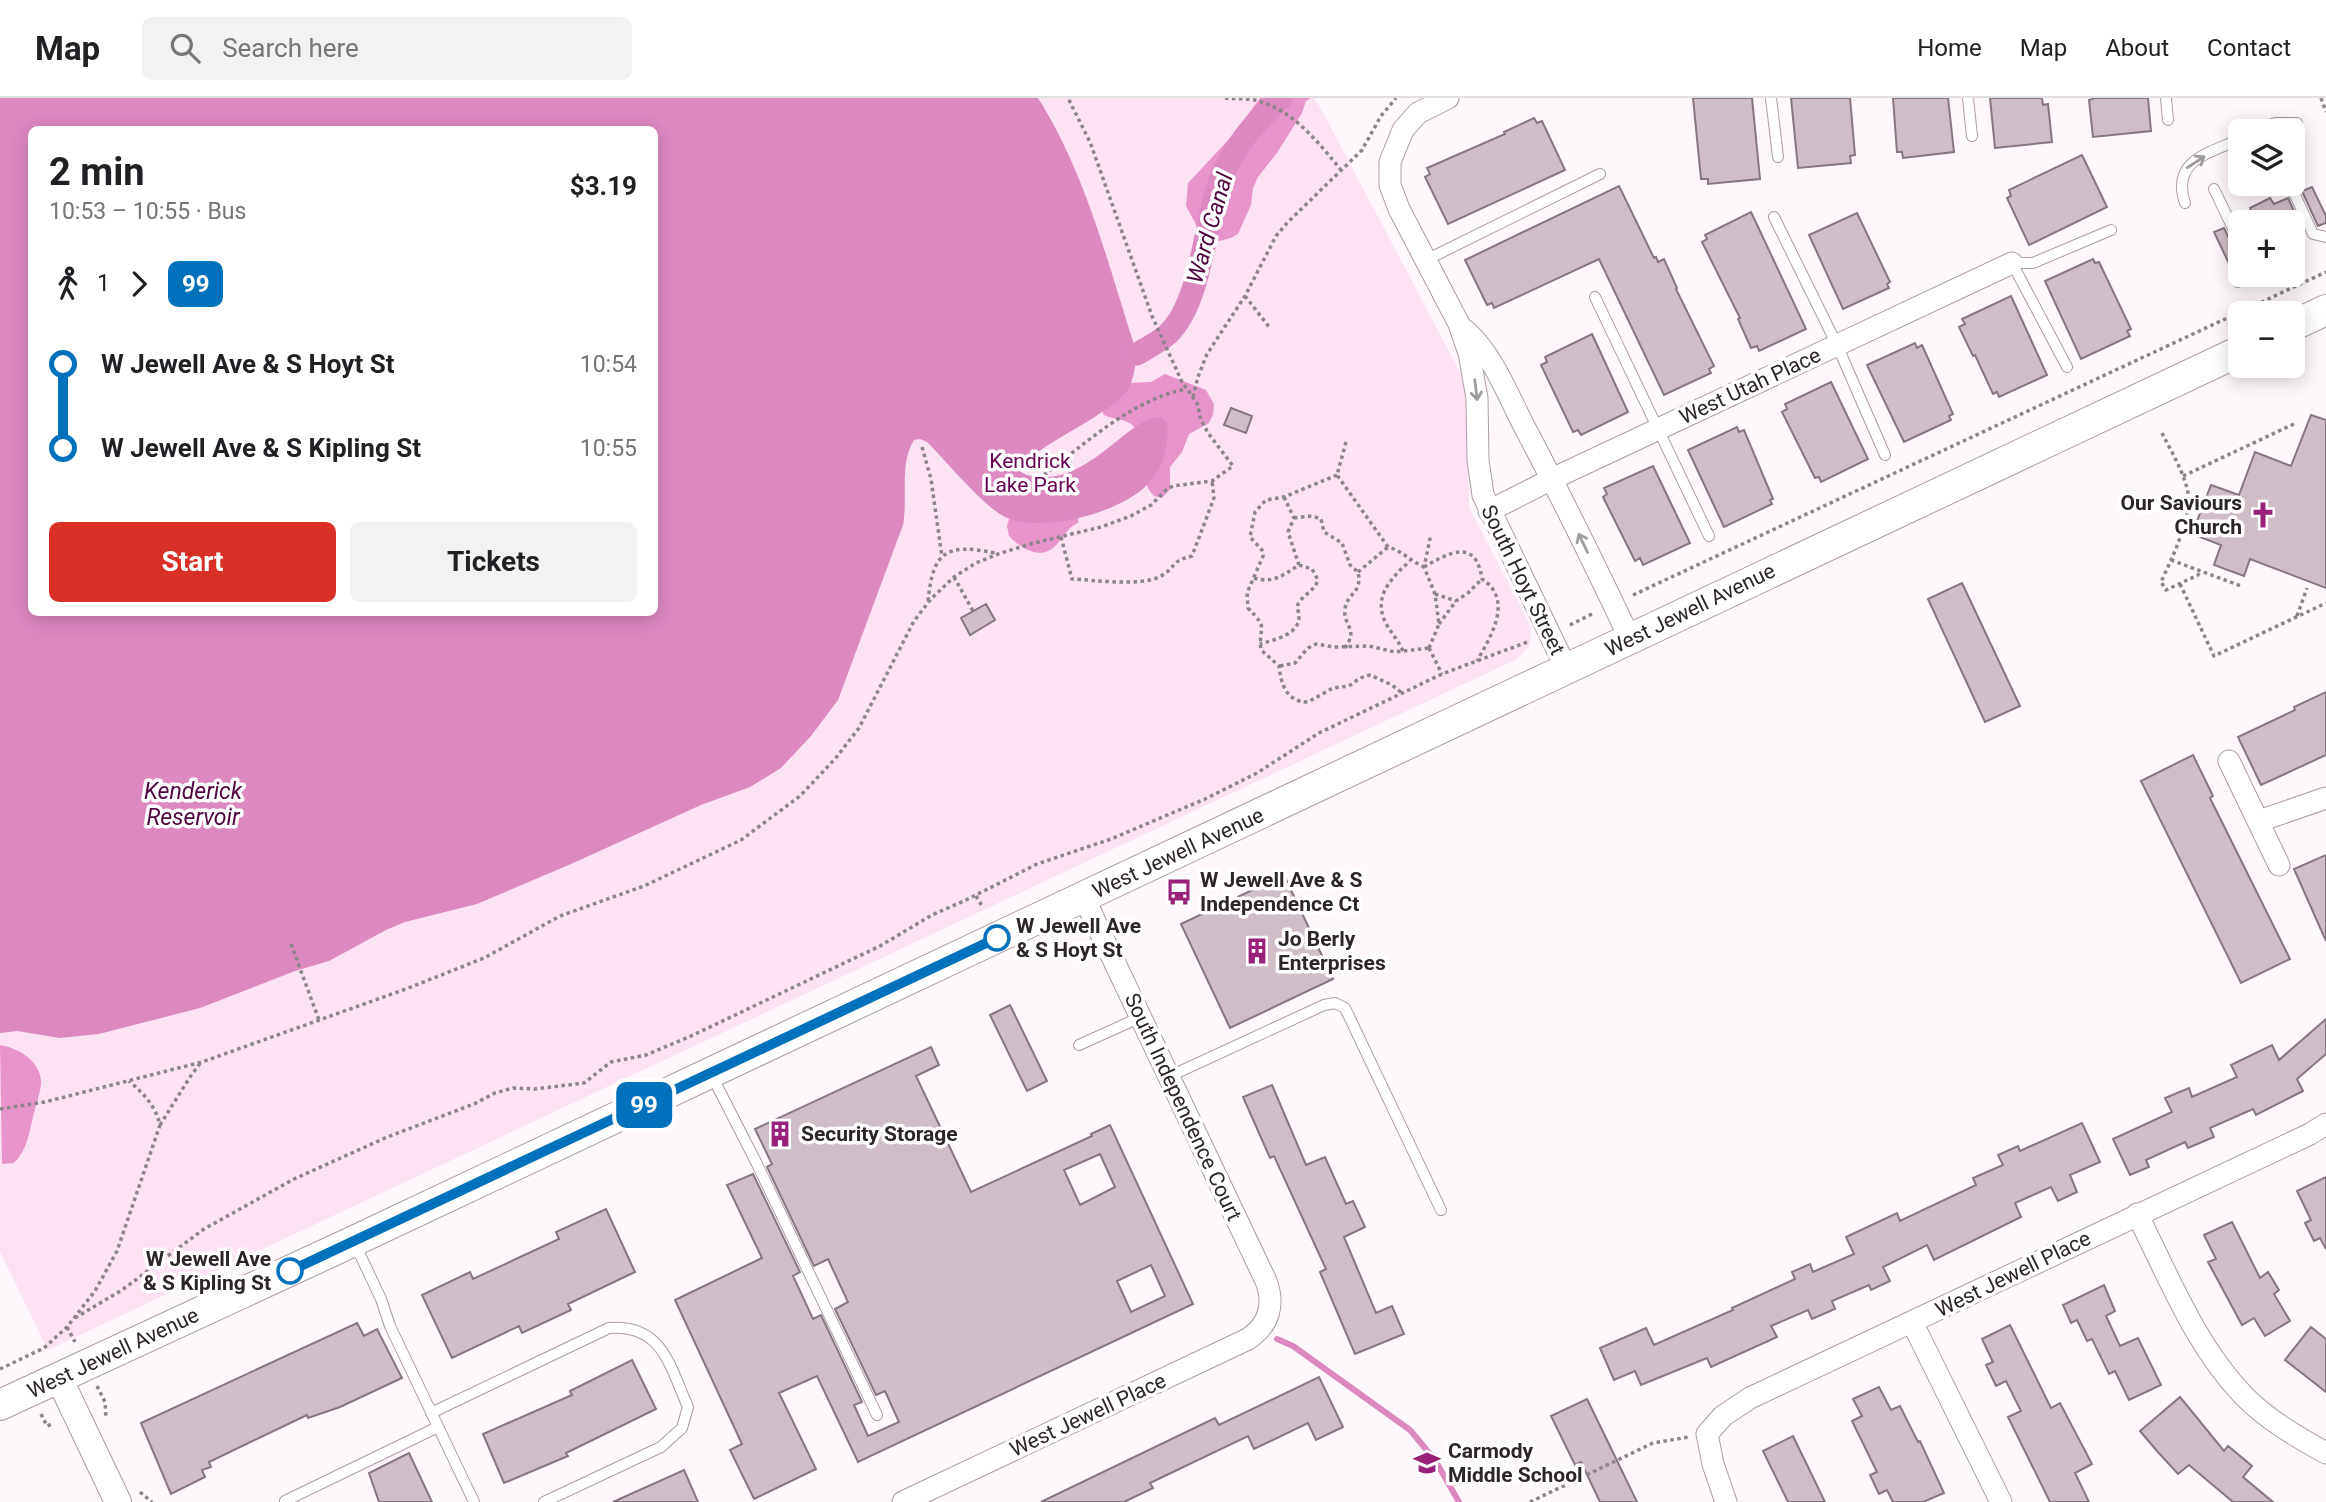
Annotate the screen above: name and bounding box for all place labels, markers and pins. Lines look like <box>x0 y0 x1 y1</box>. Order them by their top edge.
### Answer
place label: Our Saviours Church <box>2121 491 2242 539</box>
church icon: Our Saviours Church <box>2248 500 2278 530</box>
place label: W Jewell Ave & S Independence Ct <box>1200 868 1362 916</box>
bus stop icon: W Jewell Ave & S Independence Ct <box>1164 877 1194 907</box>
place label: W Jewell Ave & S Hoyt St <box>1016 914 1141 962</box>
marker: W Jewell Ave & S Hoyt St <box>984 925 1010 951</box>
place label: Jo Berly Enterprises <box>1278 927 1386 975</box>
building icon: Jo Berly Enterprises <box>1242 936 1272 966</box>
building icon: Security Storage <box>765 1119 795 1149</box>
place label: Security Storage <box>801 1122 958 1146</box>
place label: W Jewell Ave & S Kipling St <box>143 1247 271 1295</box>
marker: W Jewell Ave & S Kipling St <box>277 1258 303 1284</box>
place label: Carmody Middle School <box>1448 1439 1583 1487</box>
school or university icon: Carmody Middle School <box>1412 1448 1442 1478</box>

